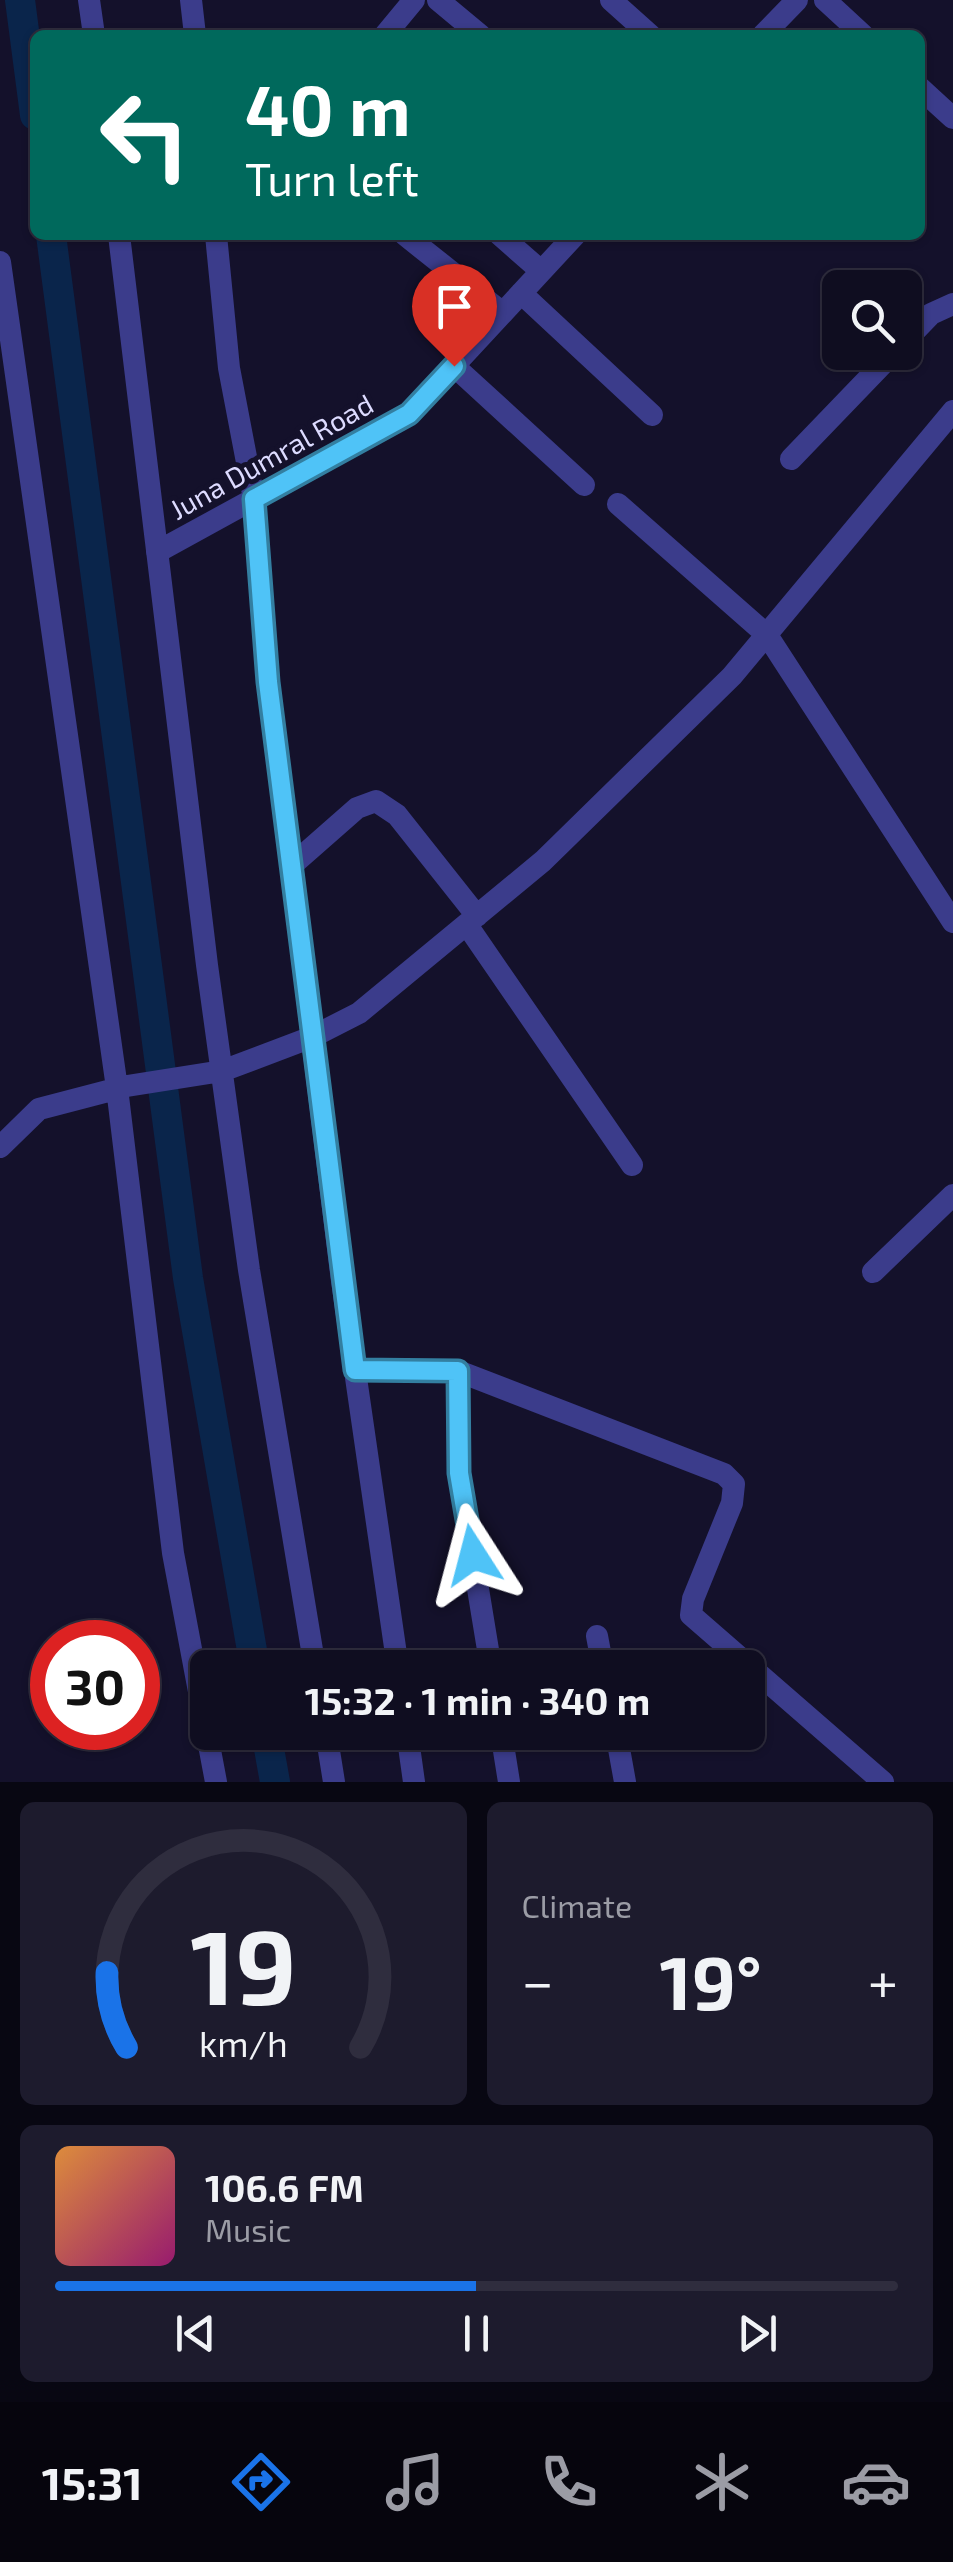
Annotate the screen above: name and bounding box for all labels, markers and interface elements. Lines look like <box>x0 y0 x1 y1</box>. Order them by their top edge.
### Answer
text: 40 m <box>245 66 411 150</box>
icon: left <box>80 70 210 200</box>
text: Turn left <box>245 151 419 205</box>
pin <box>412 264 497 367</box>
map controls <box>822 270 922 370</box>
button: search <box>822 270 922 370</box>
icon: arrive <box>427 279 482 334</box>
street label: Juna Dumral Road <box>163 386 379 526</box>
position arrow <box>421 1503 525 1607</box>
speed limit sign: 30 <box>30 1620 160 1750</box>
text: 15:32 · 1 min · 340 m <box>305 1677 650 1723</box>
text: Climate <box>522 1886 632 1924</box>
text: 19 <box>190 1901 296 2026</box>
text: 19° <box>659 1935 762 2025</box>
text: − <box>522 1947 554 2013</box>
text: + <box>868 1947 898 2013</box>
text: km/h <box>199 2021 288 2064</box>
text: 106.6 FM <box>205 2164 364 2210</box>
text: Music <box>205 2210 291 2248</box>
icon: previous <box>168 2306 223 2361</box>
icon: pause <box>449 2306 504 2361</box>
icon: next <box>730 2306 785 2361</box>
icon: directions <box>226 2447 296 2517</box>
icon: music <box>380 2447 450 2517</box>
icon: phone <box>534 2447 604 2517</box>
icon: climate <box>687 2447 757 2517</box>
icon: car <box>841 2447 911 2517</box>
text: 15:31 <box>42 2455 143 2509</box>

